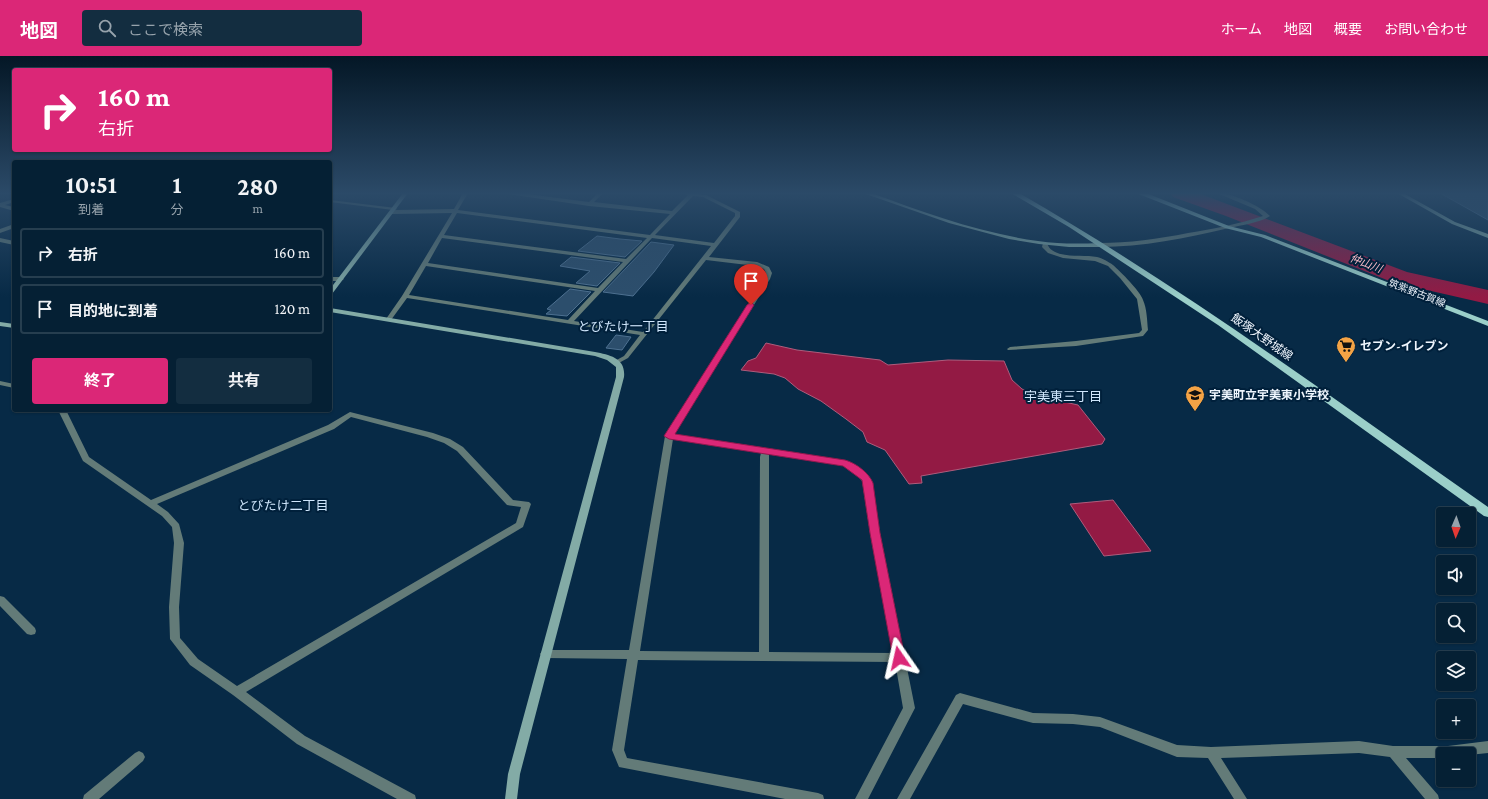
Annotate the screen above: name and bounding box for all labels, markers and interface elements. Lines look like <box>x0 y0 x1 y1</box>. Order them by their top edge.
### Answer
search box <box>82 10 362 46</box>
icon: search <box>96 17 118 39</box>
text: 地図 <box>20 20 58 41</box>
text: ホーム <box>1220 21 1262 37</box>
text: 地図 <box>1284 21 1312 37</box>
text: 概要 <box>1334 21 1362 37</box>
text: お問い合わせ <box>1384 21 1468 37</box>
text: ここで検索 <box>128 22 203 38</box>
text: 160 m <box>98 81 170 112</box>
icon: right <box>32 84 84 136</box>
text: 右折 <box>98 119 134 139</box>
text: 10:51 <box>66 171 117 198</box>
text: 1 <box>173 171 182 198</box>
text: 280 <box>237 173 278 200</box>
text: m <box>253 201 263 216</box>
text: 到着 <box>78 202 104 217</box>
text: 分 <box>171 202 184 217</box>
icon: right <box>34 242 56 264</box>
text: 160 m <box>274 245 310 261</box>
text: 右折 <box>68 247 98 263</box>
water label: 仲山川 <box>1348 251 1384 275</box>
pin <box>734 264 768 305</box>
icon: arrive <box>740 270 762 292</box>
street label: 筑紫野古賀線 <box>1387 277 1447 309</box>
icon: arrive <box>34 298 56 320</box>
text: 120 m <box>275 301 310 317</box>
text: 目的地に到着 <box>68 303 158 319</box>
street label: 飯塚大野城線 <box>1228 311 1296 363</box>
district label: とびたけ一丁目 <box>577 319 669 334</box>
supermarket icon: セブン-イレブン <box>1335 335 1357 363</box>
place label: セブン-イレブン <box>1360 339 1449 353</box>
button: 終了 <box>32 358 168 404</box>
button: 共有 <box>176 358 312 404</box>
school or university icon: 宇美町立宇美東小学校 <box>1184 384 1206 412</box>
place label: 宇美町立宇美東小学校 <box>1209 388 1329 402</box>
district label: 宇美東三丁目 <box>1024 389 1102 404</box>
district label: とびたけ二丁目 <box>237 498 329 513</box>
north arrow <box>1436 507 1476 547</box>
map controls <box>1436 507 1476 787</box>
button: sound <box>1436 555 1476 595</box>
button: search <box>1436 603 1476 643</box>
position arrow <box>878 637 920 679</box>
button: layers <box>1436 651 1476 691</box>
button: + <box>1436 699 1476 739</box>
button: − <box>1436 747 1476 787</box>

